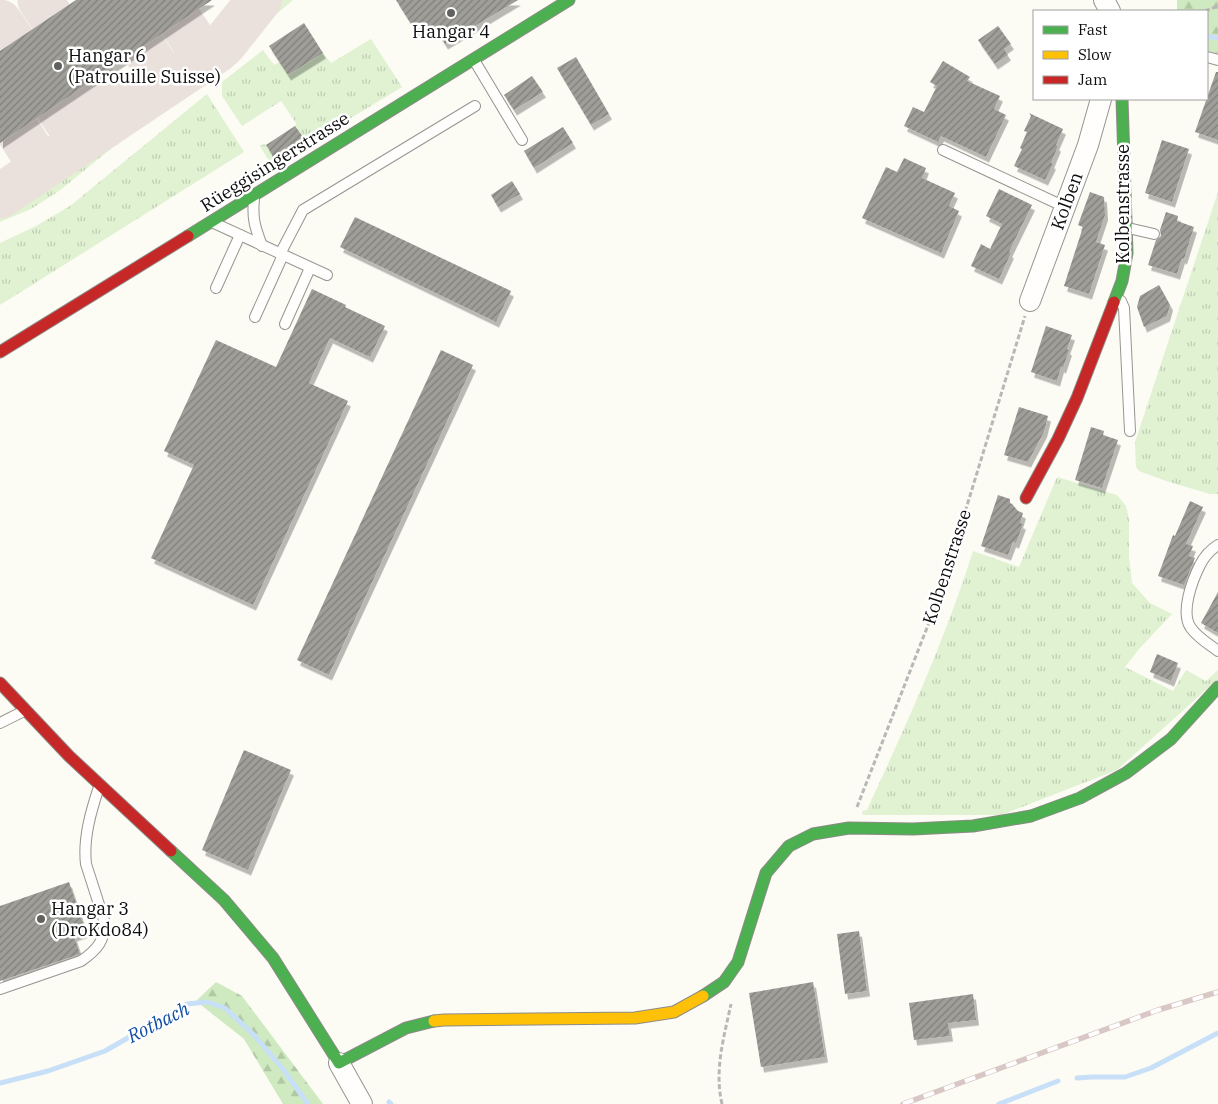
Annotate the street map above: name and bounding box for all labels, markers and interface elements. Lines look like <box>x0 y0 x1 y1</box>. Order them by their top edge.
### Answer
marker: Hangar 4 <box>445 7 457 19</box>
legend <box>1033 10 1208 100</box>
place label: Hangar 4 <box>412 20 490 43</box>
text: Fast <box>1078 20 1108 39</box>
place label: Hangar 6 (Patrouille Suisse) <box>68 44 221 88</box>
text: Slow <box>1078 45 1112 64</box>
marker: Hangar 6 (Patrouille Suisse) <box>52 60 64 72</box>
text: Jam <box>1078 70 1107 89</box>
street label: Rüeggisingerstrasse <box>196 106 353 217</box>
street label: Kolbenstrasse <box>1111 144 1134 264</box>
street label: Kolben <box>1045 169 1088 233</box>
street label: Kolbenstrasse <box>917 506 976 627</box>
place label: Hangar 3 (DroKdo84) <box>51 897 149 941</box>
marker: Hangar 3 (DroKdo84) <box>35 913 47 925</box>
water label: Rotbach <box>122 996 194 1048</box>

